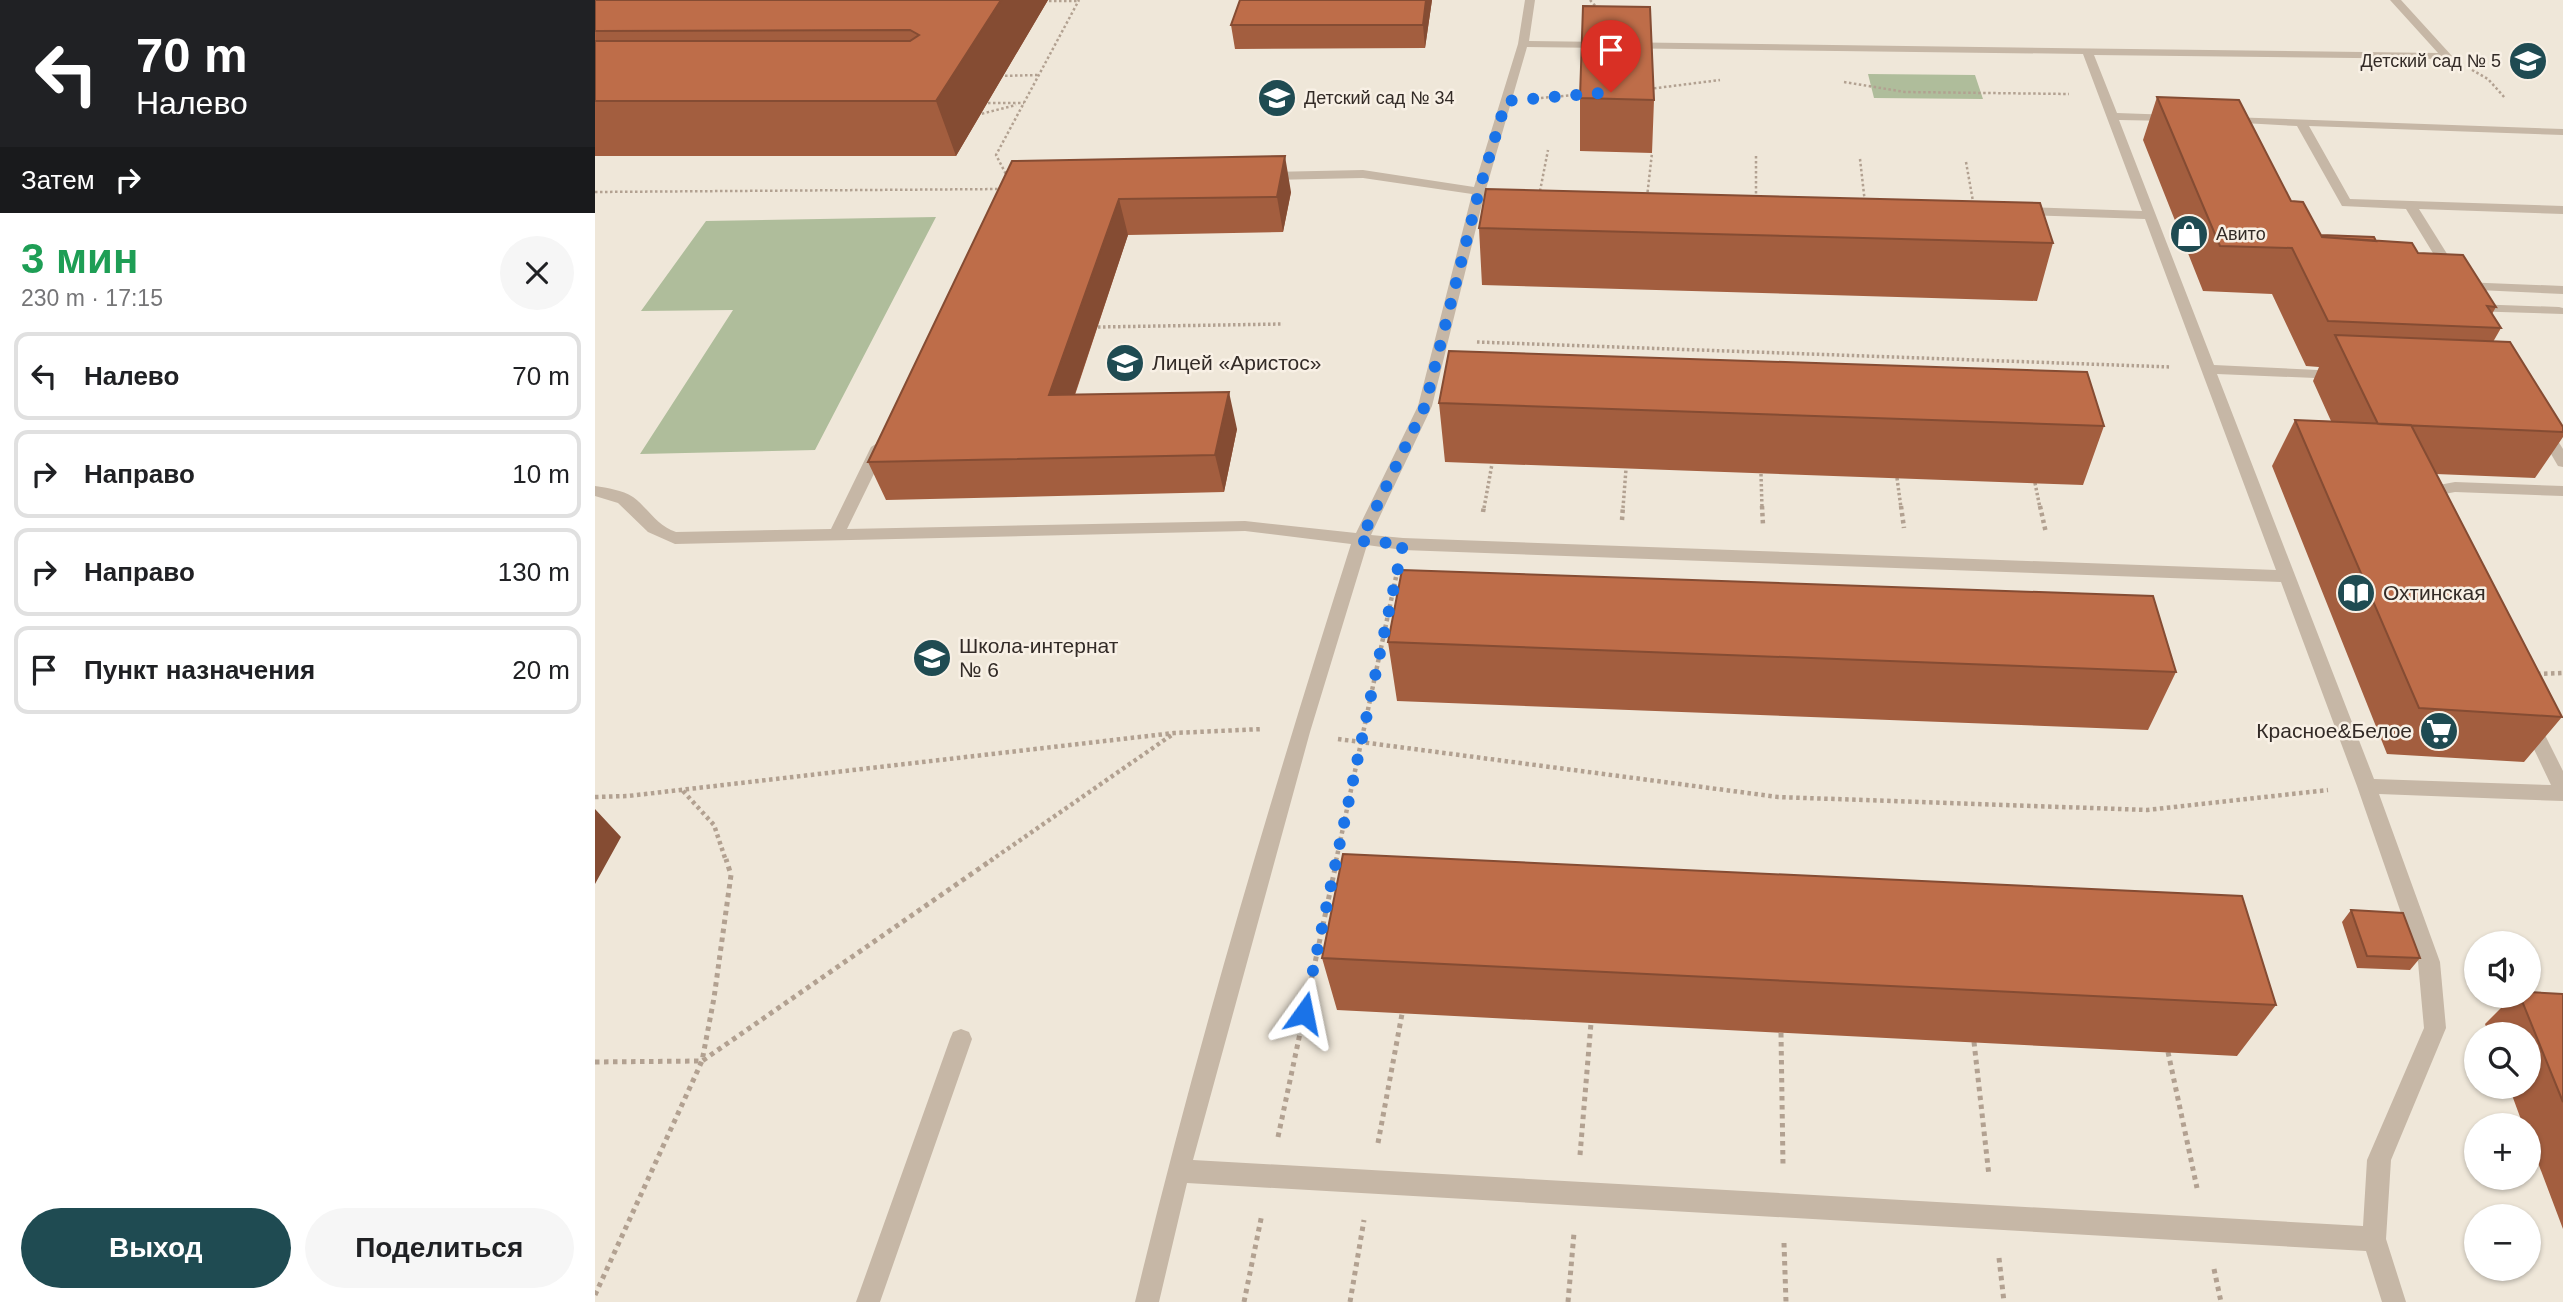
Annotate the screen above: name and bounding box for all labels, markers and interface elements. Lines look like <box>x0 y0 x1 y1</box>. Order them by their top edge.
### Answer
pin <box>1581 20 1641 92</box>
icon: left <box>21 28 112 119</box>
text: 70 m <box>136 28 248 82</box>
icon: arrive <box>1592 31 1630 69</box>
school or university icon: Детский сад № 5 <box>2507 40 2549 82</box>
place label: Детский сад № 5 <box>2361 51 2501 71</box>
school or university icon: Детский сад № 34 <box>1256 77 1298 119</box>
text: Налево <box>136 85 248 121</box>
place label: Детский сад № 34 <box>1304 88 1454 108</box>
icon: right <box>109 161 147 199</box>
text: Затем <box>21 165 95 195</box>
shop icon: Авито <box>2168 213 2210 255</box>
place label: Авито <box>2216 224 2266 244</box>
text: 3 мин <box>21 235 138 282</box>
button: close <box>500 236 574 310</box>
text: 230 m · 17:15 <box>21 285 163 311</box>
school or university icon: Лицей «Аристос» <box>1104 342 1146 384</box>
place label: Лицей «Аристос» <box>1152 351 1321 374</box>
icon: left <box>25 357 63 395</box>
text: Налево <box>84 361 179 391</box>
text: 70 m <box>512 361 570 391</box>
icon: right <box>25 455 63 493</box>
text: Направо <box>84 459 195 489</box>
text: 10 m <box>512 459 570 489</box>
icon: right <box>25 553 63 591</box>
text: Направо <box>84 557 195 587</box>
text: 130 m <box>498 557 570 587</box>
library icon: Охтинская <box>2335 572 2377 614</box>
place label: Охтинская <box>2383 581 2486 604</box>
place label: Школа-интернат № 6 <box>959 634 1119 681</box>
school or university icon: Школа-интернат № 6 <box>911 637 953 679</box>
icon: arrive <box>25 651 63 689</box>
text: Пункт назначения <box>84 655 315 685</box>
text: 20 m <box>512 655 570 685</box>
supermarket icon: Красное&Белое <box>2418 710 2460 752</box>
place label: Красное&Белое <box>2256 719 2412 742</box>
map controls <box>2464 931 2541 1281</box>
button: sound <box>2464 931 2541 1008</box>
position arrow <box>1267 976 1341 1050</box>
button: search <box>2464 1022 2541 1099</box>
button: + <box>2464 1113 2541 1190</box>
button: − <box>2464 1204 2541 1281</box>
button: Выход <box>21 1208 291 1288</box>
button: Поделиться <box>305 1208 574 1288</box>

